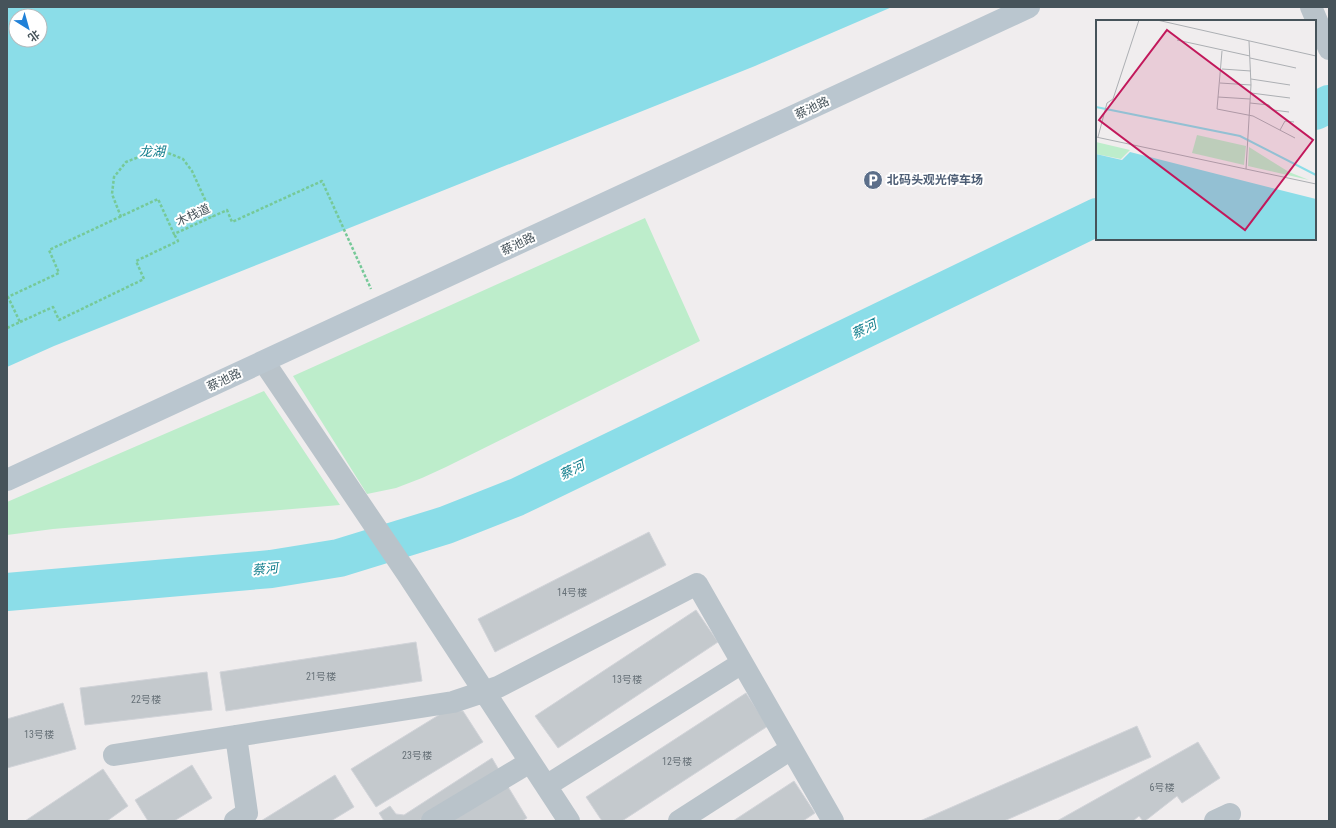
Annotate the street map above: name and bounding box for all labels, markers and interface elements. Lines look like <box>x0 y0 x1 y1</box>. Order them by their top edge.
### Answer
north arrow <box>8 8 48 48</box>
inset map <box>1096 20 1316 240</box>
text: 北 <box>25 27 42 44</box>
street label: 蔡池路 <box>793 94 831 122</box>
water label: 龙湖 <box>139 144 167 159</box>
parking icon: 北码头观光停车场 <box>862 169 884 191</box>
place label: 北码头观光停车场 <box>887 173 983 187</box>
street label: 木栈道 <box>174 201 212 229</box>
street label: 蔡池路 <box>499 230 537 258</box>
water label: 蔡河 <box>849 315 882 341</box>
street label: 蔡池路 <box>205 366 243 394</box>
water label: 蔡河 <box>557 456 590 482</box>
water label: 蔡河 <box>251 560 282 578</box>
house number: 14号楼 <box>557 587 587 598</box>
house number: 21号楼 <box>306 671 336 682</box>
house number: 13号楼 <box>612 674 642 685</box>
house number: 22号楼 <box>131 694 161 705</box>
house number: 13号楼 <box>24 729 54 740</box>
house number: 23号楼 <box>402 750 432 761</box>
house number: 12号楼 <box>662 756 692 767</box>
house number: 6号楼 <box>1150 782 1174 793</box>

